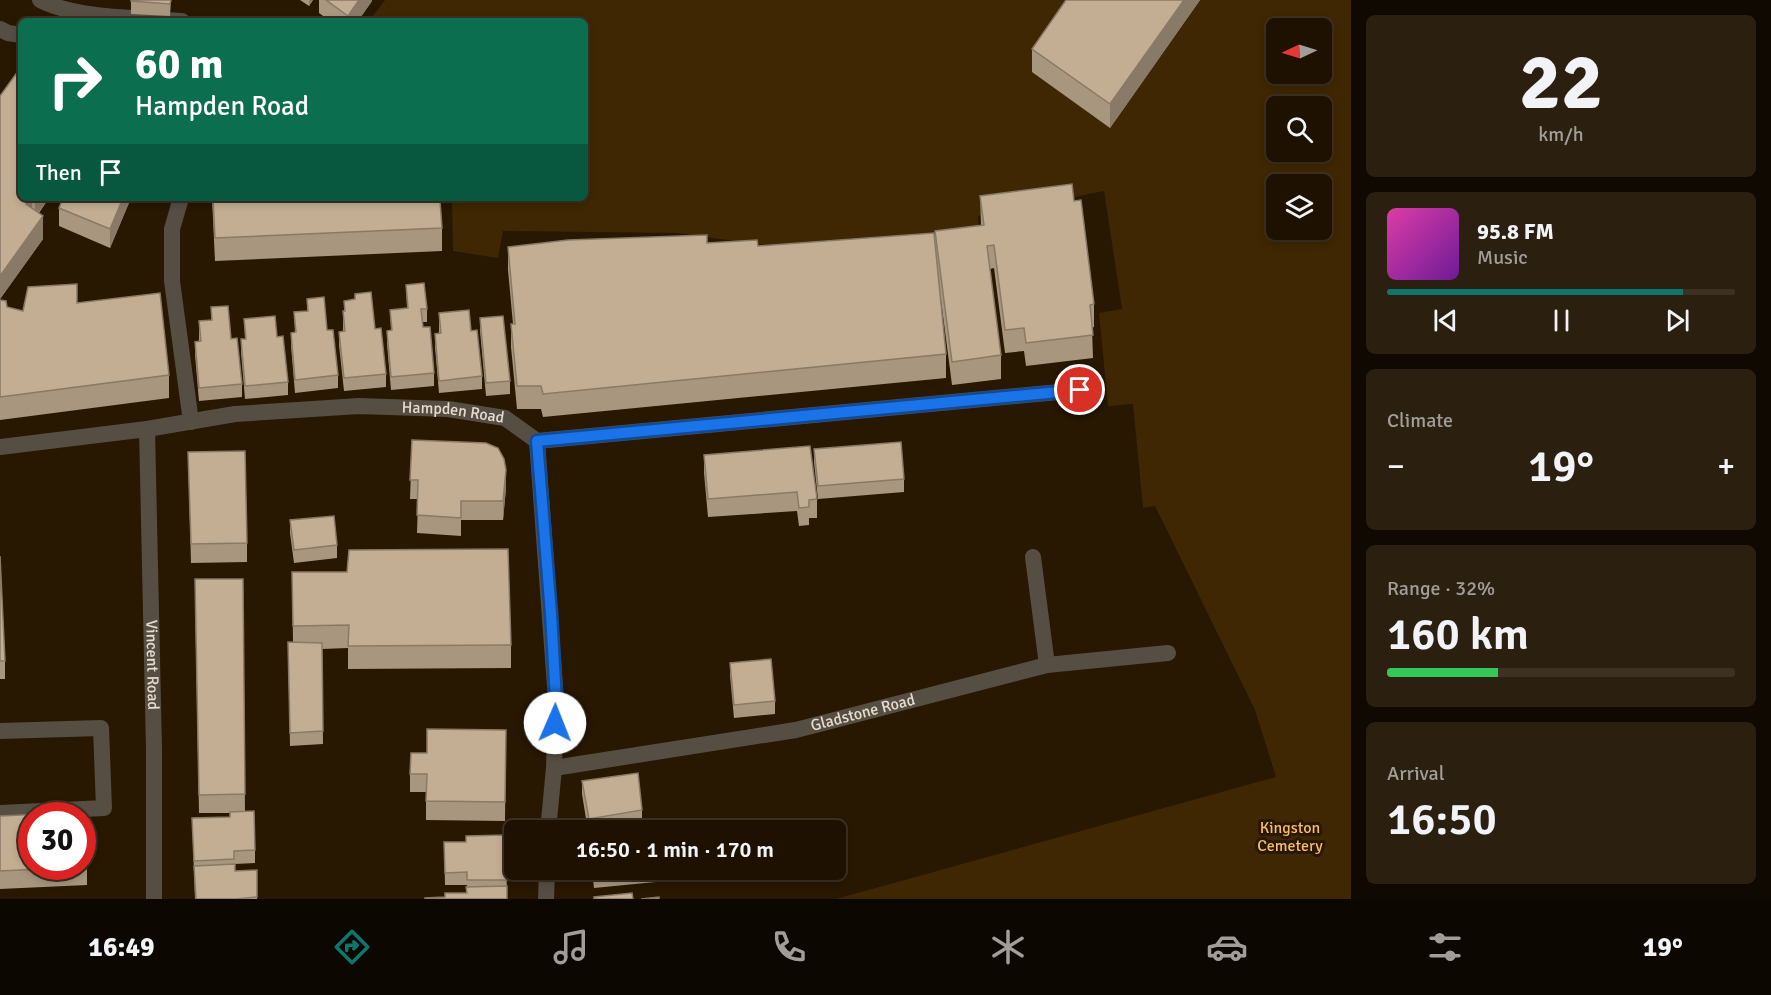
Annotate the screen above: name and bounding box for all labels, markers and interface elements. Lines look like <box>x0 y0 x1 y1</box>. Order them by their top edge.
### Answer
north arrow <box>1266 18 1332 84</box>
map controls <box>1266 18 1332 240</box>
text: 22 <box>1519 35 1603 131</box>
text: 60 m <box>135 39 224 90</box>
icon: right <box>36 42 114 120</box>
text: Hampden Road <box>135 90 309 123</box>
button: search <box>1266 96 1332 162</box>
text: km/h <box>1538 122 1584 147</box>
icon: arrive <box>94 156 127 189</box>
text: Then <box>36 159 82 186</box>
button: layers <box>1266 174 1332 240</box>
text: 95.8 FM <box>1477 218 1554 245</box>
text: Music <box>1477 245 1528 270</box>
icon: previous <box>1429 304 1462 337</box>
icon: pause <box>1545 304 1578 337</box>
icon: next <box>1661 304 1694 337</box>
pin <box>1054 364 1105 415</box>
icon: arrive <box>1063 373 1096 406</box>
street label: Hampden Road <box>401 397 506 428</box>
text: Climate <box>1387 408 1453 433</box>
text: 19° <box>1528 439 1594 494</box>
text: − <box>1387 446 1405 487</box>
text: + <box>1717 446 1735 487</box>
text: Range · 32% <box>1387 576 1495 601</box>
text: 160 km <box>1387 607 1529 662</box>
street label: Vincent Road <box>141 620 163 710</box>
street label: Gladstone Road <box>809 690 917 736</box>
position arrow <box>523 691 587 755</box>
text: Arrival <box>1387 761 1445 786</box>
text: 16:50 <box>1387 792 1497 847</box>
speed limit sign: 30 <box>18 802 96 880</box>
park label: Kingston Cemetery <box>1257 818 1323 856</box>
text: 16:50 · 1 min · 170 m <box>576 836 774 863</box>
icon: directions <box>331 926 373 968</box>
icon: music <box>550 926 592 968</box>
icon: phone <box>768 926 810 968</box>
icon: climate <box>987 926 1029 968</box>
icon: car <box>1206 926 1248 968</box>
icon: filters <box>1424 926 1466 968</box>
text: 16:49 <box>88 931 155 964</box>
text: 19° <box>1643 931 1683 964</box>

